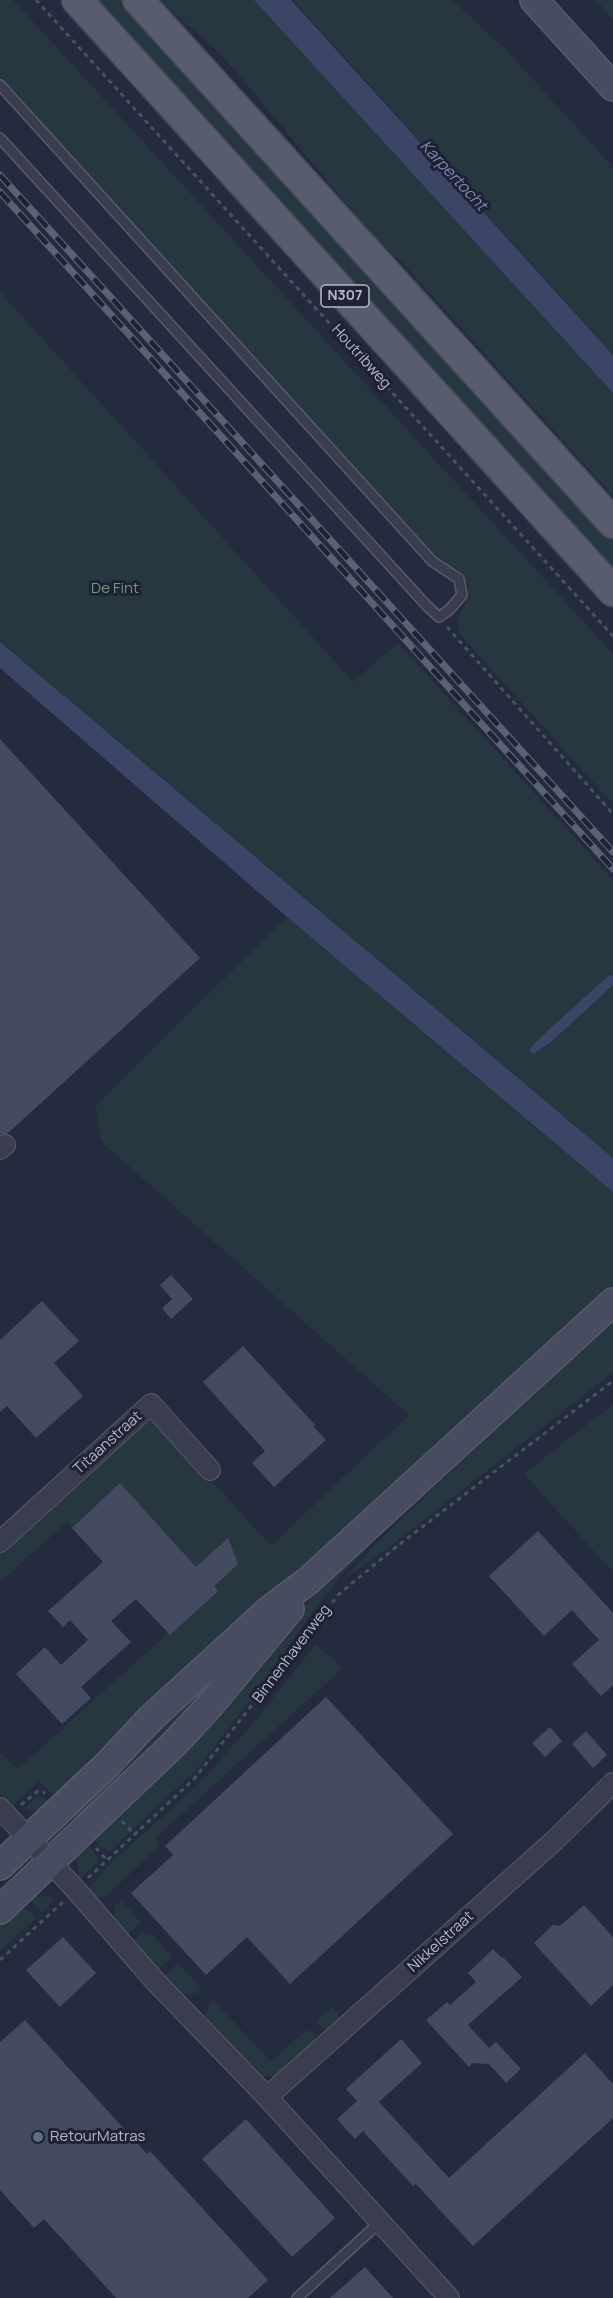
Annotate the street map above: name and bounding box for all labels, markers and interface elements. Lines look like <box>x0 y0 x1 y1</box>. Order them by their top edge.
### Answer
water label: Karpertocht <box>416 137 490 215</box>
road number: N307 <box>321 285 369 307</box>
street label: Houtribweg <box>327 321 395 393</box>
park label: De Fint <box>91 580 139 598</box>
street label: Titaanstraat <box>70 1408 146 1478</box>
street label: Binnenhavenweg <box>249 1601 335 1707</box>
street label: Nikkelstraat <box>404 1908 478 1976</box>
place label: RetourMatras <box>50 2128 145 2146</box>
marker: RetourMatras <box>31 2130 45 2144</box>

